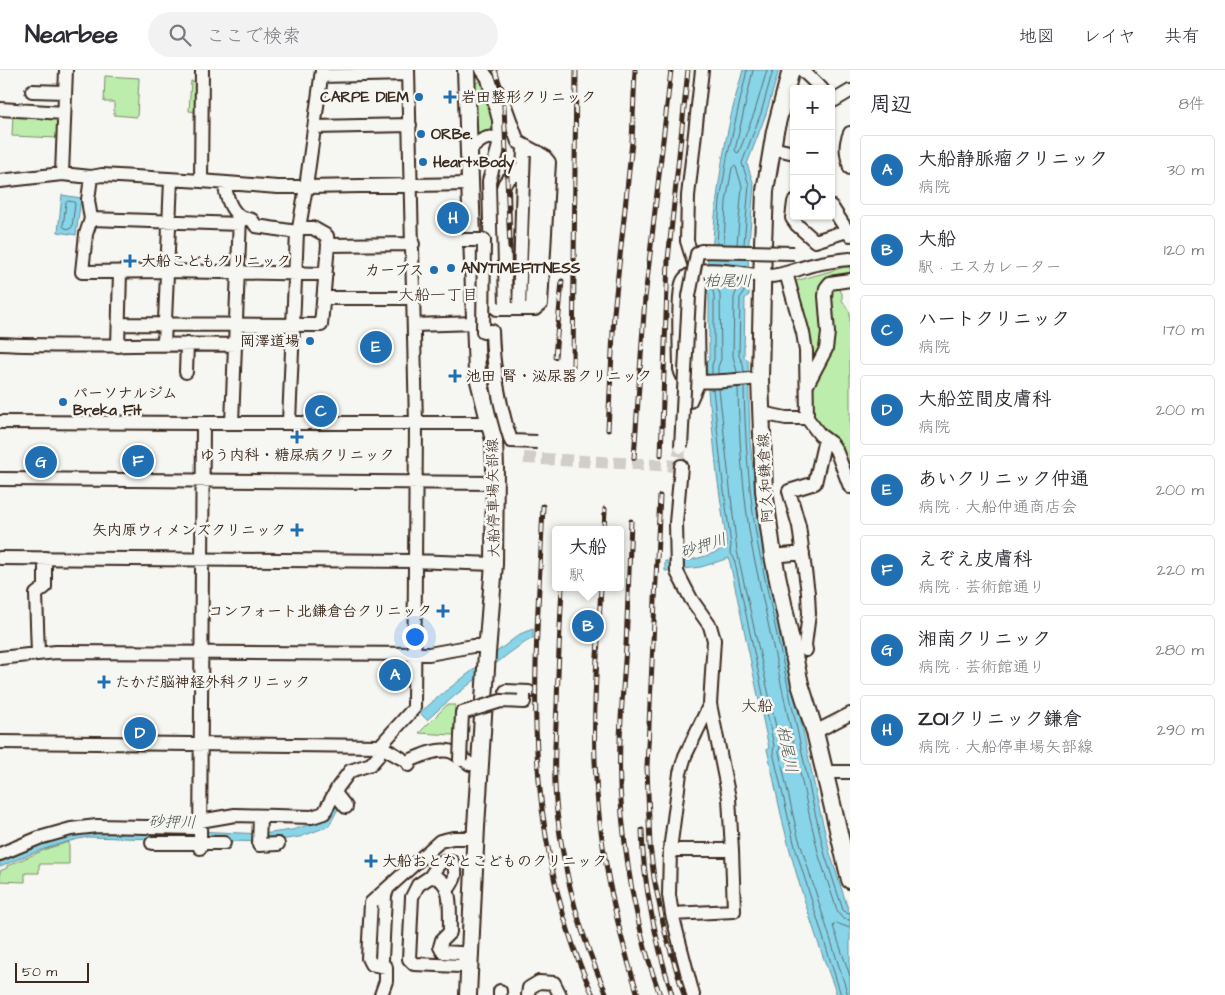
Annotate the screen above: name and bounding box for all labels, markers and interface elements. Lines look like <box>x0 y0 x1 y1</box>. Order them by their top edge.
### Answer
search box <box>148 12 498 57</box>
text: Nearbee <box>25 18 118 52</box>
icon: search <box>166 21 194 49</box>
text: ここで検索 <box>206 23 301 50</box>
text: 地図 <box>1019 24 1055 49</box>
text: レイヤ <box>1083 24 1136 49</box>
text: 共有 <box>1164 24 1200 49</box>
map controls <box>790 85 835 220</box>
button: + <box>790 85 835 130</box>
place label: CARPE DIEM <box>320 87 410 108</box>
place label: 岩田整形クリニック <box>461 87 596 108</box>
marker: 岩田整形クリニック <box>443 90 457 104</box>
text: 周辺 <box>870 90 912 119</box>
marker: CARPE DIEM <box>413 91 425 103</box>
text: 8件 <box>1179 93 1205 115</box>
place label: ORBe. <box>431 124 473 145</box>
marker: ORBe. <box>415 128 427 140</box>
button: − <box>790 130 835 175</box>
text: 大船静脈瘤クリニック <box>918 146 1108 173</box>
place label: Heart×Body <box>433 152 515 174</box>
marker: Heart×Body <box>417 156 429 168</box>
text: A <box>882 159 892 181</box>
text: 30 m <box>1167 159 1204 181</box>
button: locate <box>790 175 835 220</box>
text: 病院 <box>918 176 950 198</box>
pin: H <box>437 199 469 237</box>
text: 大船 <box>918 226 956 253</box>
text: B <box>881 239 893 261</box>
text: 120 m <box>1164 239 1204 261</box>
place label: 大船こどもクリニック <box>141 251 291 272</box>
marker: 大船こどもクリニック <box>123 254 137 268</box>
text: 駅 · エスカレーター <box>918 256 1061 278</box>
place label: ANYTIMEFITNESS <box>461 258 581 279</box>
place label: カーブス <box>365 260 424 281</box>
marker: ANYTIMEFITNESS <box>445 262 457 274</box>
marker: カーブス <box>428 264 440 276</box>
water label: 柏尾川 <box>704 270 752 292</box>
district label: 大船一丁目 <box>398 284 478 306</box>
text: ハートクリニック <box>918 306 1070 333</box>
text: C <box>881 319 893 341</box>
text: 170 m <box>1163 319 1204 341</box>
pin: E <box>360 328 392 366</box>
place label: 岡澤道場 <box>240 331 300 352</box>
marker: 岡澤道場 <box>304 335 316 347</box>
text: 病院 <box>918 336 950 358</box>
place label: 池田 腎・泌尿器クリニック <box>466 366 652 387</box>
marker: 池田 腎・泌尿器クリニック <box>448 369 462 383</box>
place label: パーソナルジム Breka Fit <box>73 383 177 421</box>
text: 大船笠間皮膚科 <box>918 386 1051 413</box>
pin: C <box>305 392 337 430</box>
marker: パーソナルジム Breka Fit <box>57 396 69 408</box>
text: D <box>882 399 892 421</box>
text: 200 m <box>1156 399 1204 421</box>
text: 病院 <box>918 416 950 438</box>
marker: ゆう内科・糖尿病クリニック <box>290 430 304 444</box>
street label: 阿久和鎌倉線 <box>753 432 778 523</box>
street label: 大船停車場矢部線 <box>482 438 505 558</box>
pin: F <box>122 442 154 480</box>
pin: G <box>25 443 57 481</box>
place label: ゆう内科・糖尿病クリニック <box>199 445 395 466</box>
text: あいクリニック仲通 <box>918 466 1089 493</box>
text: E <box>882 479 892 501</box>
text: 200 m <box>1156 479 1204 501</box>
text: 病院 · 大船仲通商店会 <box>918 496 1077 518</box>
place label: 矢内原ウィメンズクリニック <box>92 520 286 541</box>
marker: 矢内原ウィメンズクリニック <box>290 523 304 537</box>
popup <box>552 526 624 591</box>
water label: 砂押川 <box>677 528 730 564</box>
text: 大船 <box>569 534 607 561</box>
text: えぞえ皮膚科 <box>918 546 1032 573</box>
text: F <box>881 559 893 581</box>
text: 220 m <box>1157 559 1204 581</box>
text: 駅 <box>569 564 585 586</box>
text: 病院 · 芸術館通り <box>918 576 1045 598</box>
place label: コンフォート北鎌倉台クリニック <box>208 601 432 622</box>
marker: コンフォート北鎌倉台クリニック <box>436 604 450 618</box>
pin: B <box>572 607 604 645</box>
your location <box>402 624 428 650</box>
text: 湘南クリニック <box>918 626 1051 653</box>
text: G <box>881 639 893 661</box>
text: 280 m <box>1156 639 1204 661</box>
pin: A <box>379 656 411 694</box>
text: 病院 · 芸術館通り <box>918 656 1045 678</box>
place label: たかだ脳神経外科クリニック <box>115 672 310 693</box>
marker: たかだ脳神経外科クリニック <box>97 675 111 689</box>
district label: 大船 <box>741 695 773 717</box>
text: ZOIクリニック鎌倉 <box>918 706 1082 733</box>
pin: D <box>124 714 156 752</box>
text: H <box>882 719 892 741</box>
text: 290 m <box>1157 719 1204 741</box>
water label: 柏尾川 <box>771 723 803 775</box>
text: 病院 · 大船停車場矢部線 <box>918 736 1093 758</box>
water label: 砂押川 <box>148 811 196 833</box>
place label: 大船おとなとこどものクリニック <box>382 851 607 872</box>
marker: 大船おとなとこどものクリニック <box>364 854 378 868</box>
scale bar <box>15 960 89 983</box>
text: 50 m <box>22 962 57 982</box>

